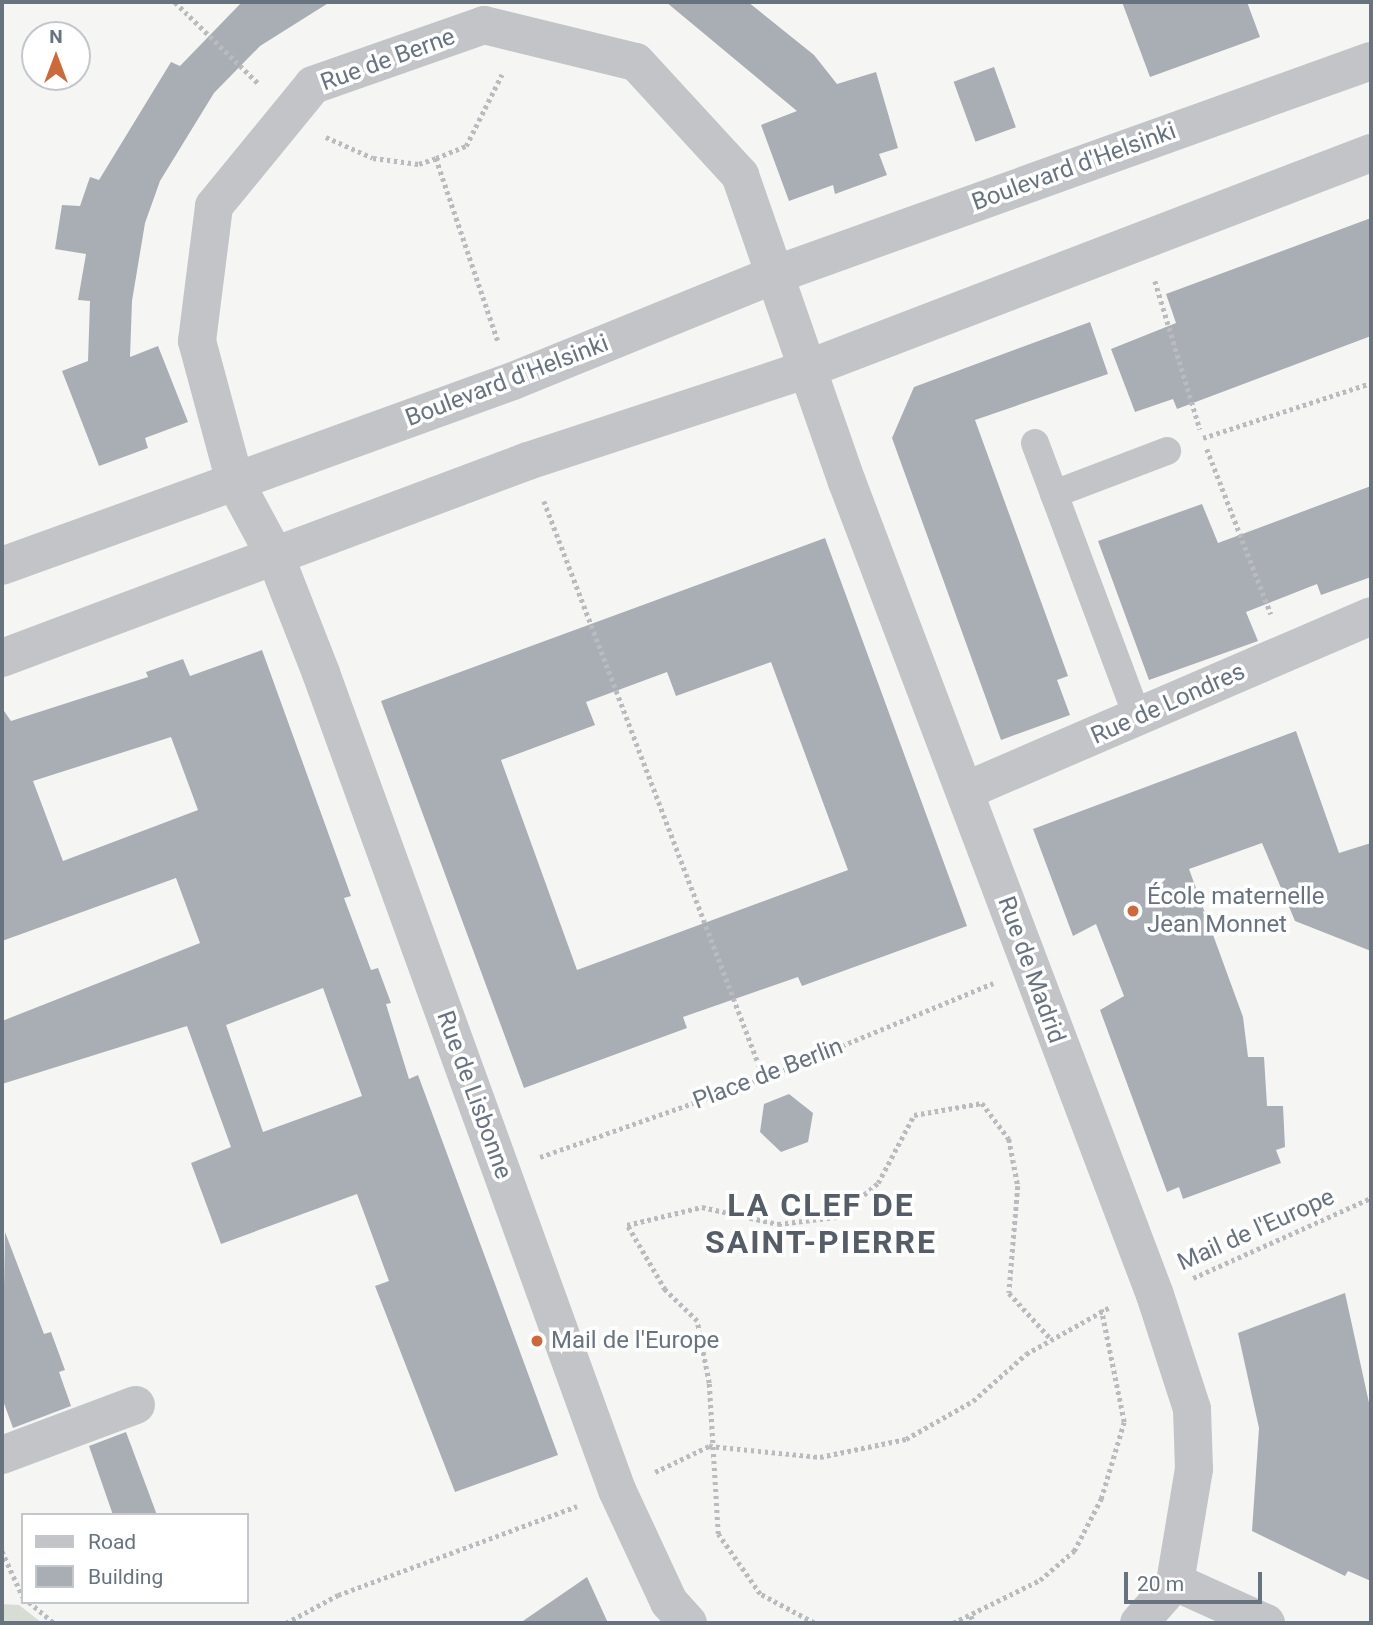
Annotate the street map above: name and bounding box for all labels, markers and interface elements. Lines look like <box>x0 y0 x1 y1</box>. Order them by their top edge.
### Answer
north arrow <box>21 21 91 91</box>
street label: Rue de Berne <box>317 22 459 98</box>
text: N <box>49 25 63 48</box>
street label: Boulevard d'Helsinki <box>968 117 1180 217</box>
street label: Boulevard d'Helsinki <box>401 329 613 433</box>
street label: Rue de Londres <box>1087 657 1249 751</box>
place label: École maternelle Jean Monnet <box>1147 883 1324 939</box>
street label: Rue de Madrid <box>991 893 1071 1047</box>
marker: École maternelle Jean Monnet <box>1125 903 1141 919</box>
street label: Rue de Lisbonne <box>430 1007 518 1183</box>
street label: Place de Berlin <box>689 1032 847 1116</box>
street label: Mail de l'Europe <box>1173 1183 1339 1277</box>
district label: LA CLEF DE SAINT-PIERRE <box>706 1187 936 1262</box>
place label: Mail de l'Europe <box>551 1327 719 1355</box>
marker: Mail de l'Europe <box>529 1333 545 1349</box>
legend <box>21 1513 248 1604</box>
text: Road <box>88 1530 136 1554</box>
scale bar <box>1128 1558 1266 1602</box>
text: Building <box>88 1565 163 1589</box>
text: 20 m <box>1137 1572 1184 1596</box>

